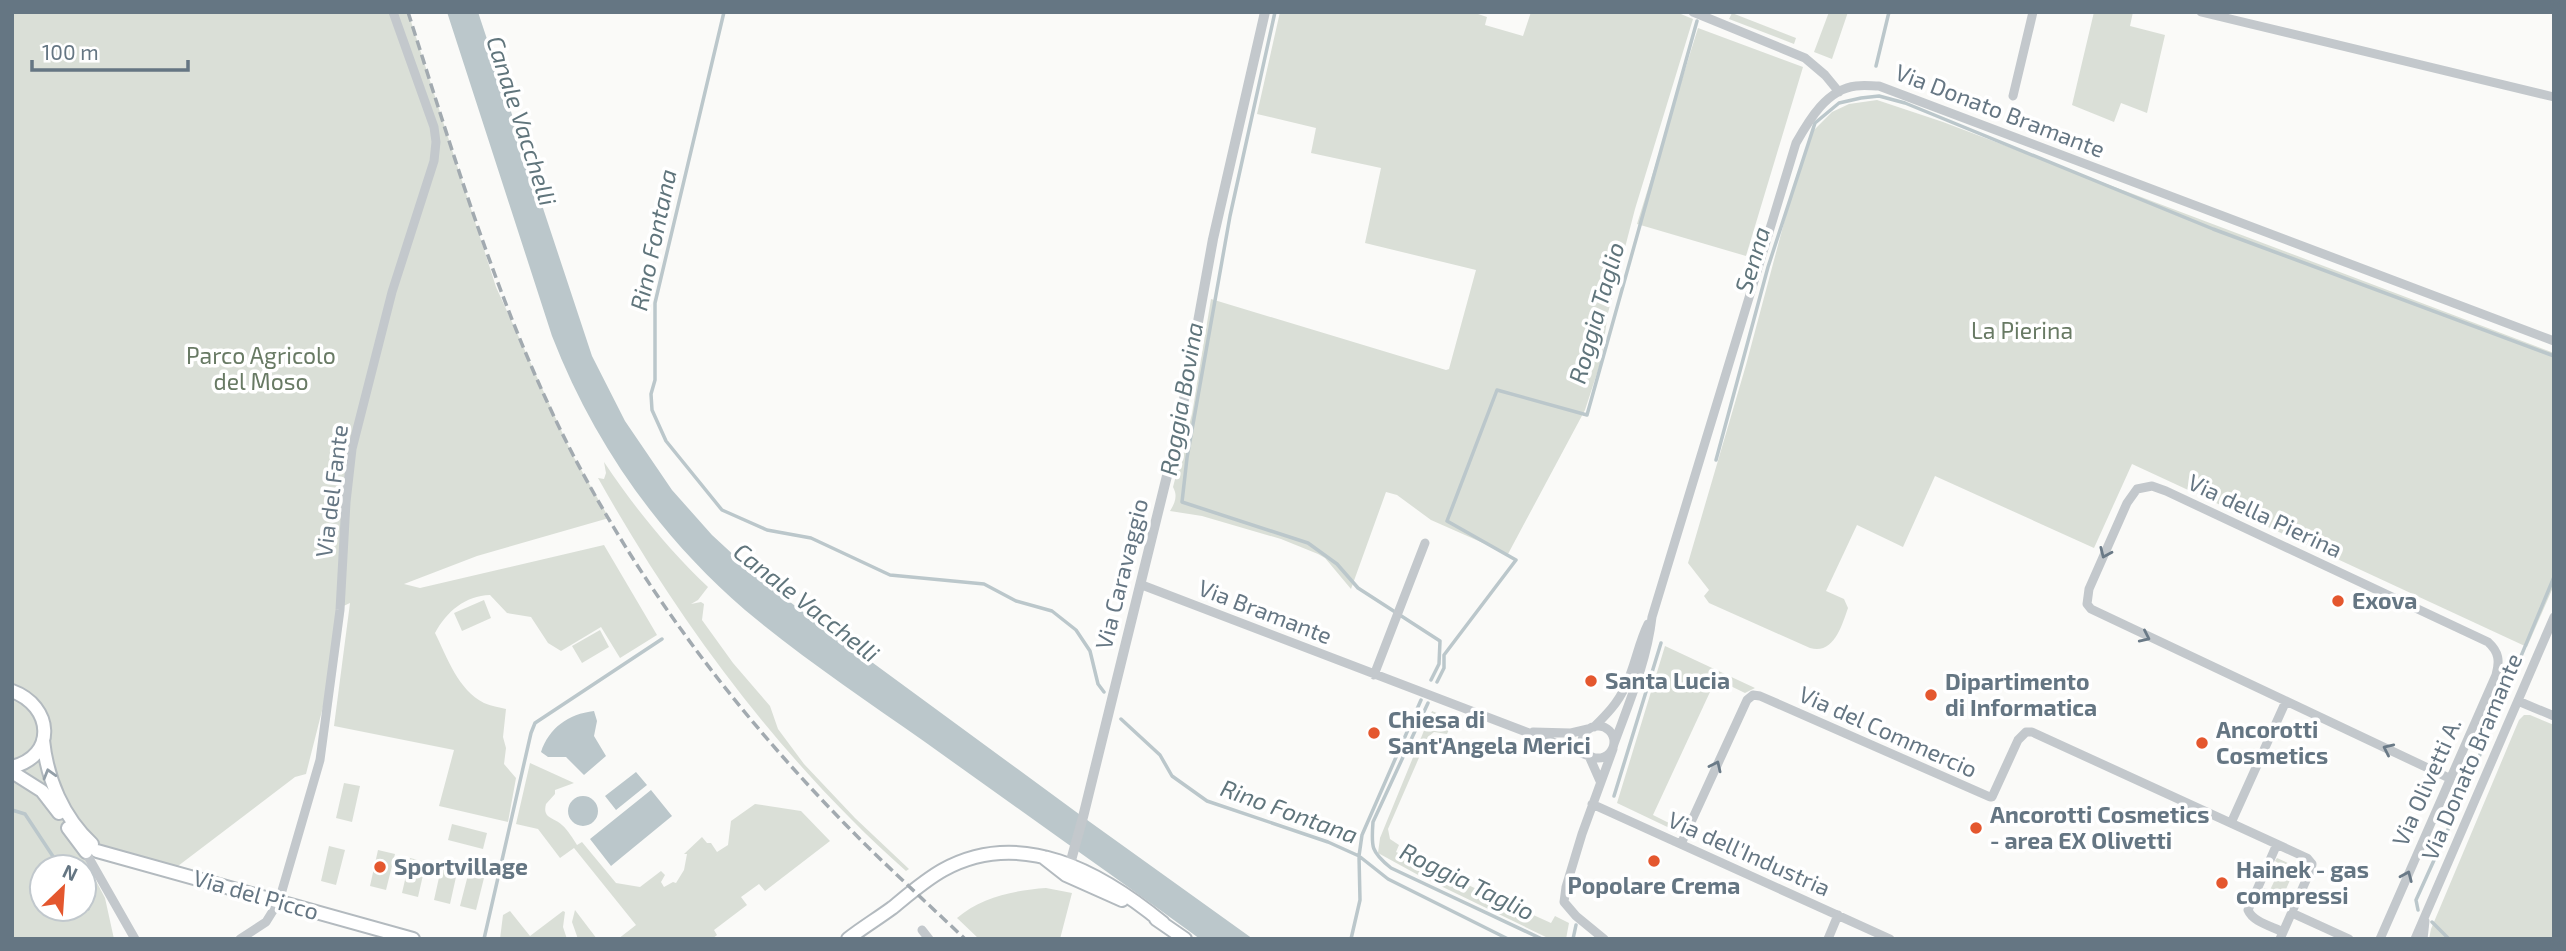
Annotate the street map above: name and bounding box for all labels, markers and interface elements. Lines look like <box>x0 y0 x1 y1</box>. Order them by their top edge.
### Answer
scale bar <box>32 28 187 72</box>
water label: Canale Vacchelli <box>481 32 564 209</box>
text: 100 m <box>42 39 99 64</box>
street label: Via Donato Bramante <box>1892 57 2109 163</box>
water label: Rino Fontana <box>623 166 682 313</box>
water label: Senna <box>1728 223 1775 296</box>
water label: Roggia Taglio <box>1562 239 1630 387</box>
park label: La Pierina <box>1971 316 2073 344</box>
water label: Roggia Bovina <box>1153 320 1208 478</box>
park label: Parco Agricolo del Moso <box>186 341 336 395</box>
street label: Via del Fante <box>309 423 353 559</box>
street label: Via della Pierina <box>2184 467 2347 563</box>
street label: Via Caravaggio <box>1089 496 1153 652</box>
water label: Canale Vacchelli <box>728 536 886 668</box>
one-way arrow <box>2099 546 2113 558</box>
street label: Via Bramante <box>1195 573 1336 649</box>
place label: Exova <box>2352 586 2417 614</box>
marker: Exova <box>2330 593 2346 609</box>
one-way arrow <box>2138 628 2151 642</box>
street label: Via Donato Bramante <box>2415 649 2527 864</box>
place label: Santa Lucia <box>1605 666 1730 694</box>
place label: Dipartimento di Informatica <box>1945 667 2097 721</box>
marker: Santa Lucia <box>1583 673 1599 689</box>
street label: Via del Commercio <box>1795 679 1982 783</box>
marker: Dipartimento di Informatica <box>1923 687 1939 703</box>
place label: Chiesa di Sant'Angela Merici <box>1388 705 1591 759</box>
street label: Via Olivetti A. <box>2385 713 2467 850</box>
place label: Ancorotti Cosmetics <box>2216 715 2328 769</box>
marker: Chiesa di Sant'Angela Merici <box>1366 725 1382 741</box>
marker: Ancorotti Cosmetics <box>2194 735 2210 751</box>
one-way arrow <box>2383 743 2395 757</box>
one-way arrow <box>1708 761 1722 774</box>
one-way arrow <box>43 768 57 780</box>
water label: Rino Fontana <box>1217 772 1362 849</box>
place label: Ancorotti Cosmetics - area EX Olivetti <box>1990 800 2210 854</box>
street label: Via dell'Industria <box>1664 805 1835 901</box>
marker: Ancorotti Cosmetics - area EX Olivetti <box>1968 820 1984 836</box>
water label: Roggia Taglio <box>1396 836 1539 926</box>
place label: Sportvillage <box>394 852 528 880</box>
north arrow <box>28 853 98 923</box>
marker: Popolare Crema <box>1646 853 1662 869</box>
place label: Hainek - gas compressi <box>2236 855 2369 909</box>
text: N <box>59 859 81 885</box>
marker: Sportvillage <box>372 859 388 875</box>
street label: Via del Picco <box>190 863 322 925</box>
place label: Popolare Crema <box>1568 871 1740 899</box>
one-way arrow <box>2399 871 2413 883</box>
marker: Hainek - gas compressi <box>2214 875 2230 891</box>

